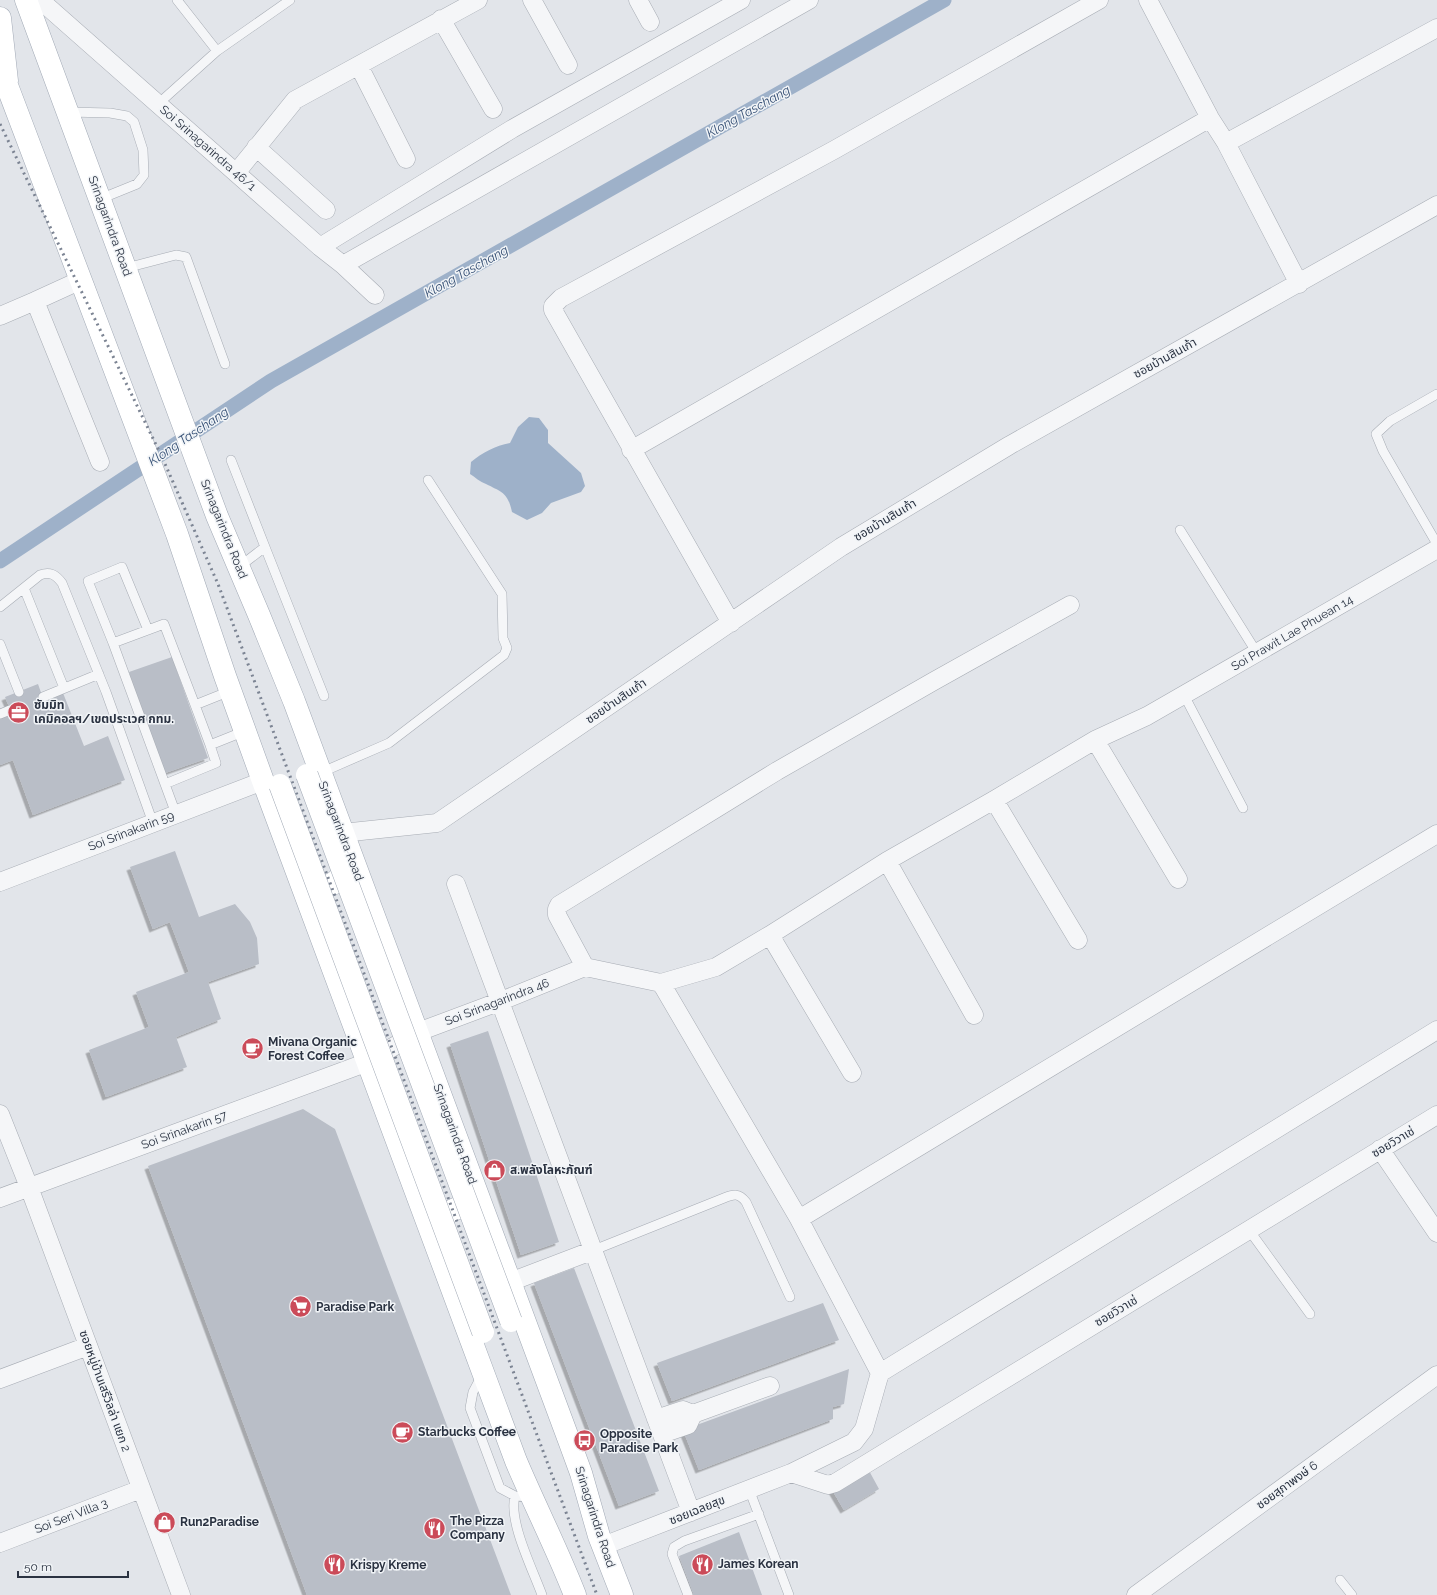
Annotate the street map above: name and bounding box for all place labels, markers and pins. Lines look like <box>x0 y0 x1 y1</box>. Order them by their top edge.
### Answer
place label: ซัมมิท เคมิคอลฯ/เขตประเวศ กทม. <box>34 698 174 726</box>
office icon: ซัมมิท เคมิคอลฯ/เขตประเวศ กทม. <box>6 699 32 725</box>
place label: Mivana Organic Forest Coffee <box>268 1035 357 1063</box>
cafe icon: Mivana Organic Forest Coffee <box>239 1036 265 1062</box>
shop icon: ส.พลังโลหะภัณฑ์ <box>481 1157 507 1183</box>
place label: ส.พลังโลหะภัณฑ์ <box>510 1163 592 1177</box>
supermarket icon: Paradise Park <box>288 1294 314 1320</box>
place label: Paradise Park <box>316 1300 395 1314</box>
cafe icon: Starbucks Coffee <box>390 1419 416 1445</box>
place label: Starbucks Coffee <box>418 1425 516 1439</box>
place label: Opposite Paradise Park <box>600 1427 679 1455</box>
bus stop icon: Opposite Paradise Park <box>572 1428 598 1454</box>
shop icon: Run2Paradise <box>152 1509 178 1535</box>
place label: The Pizza Company <box>450 1514 505 1542</box>
place label: Run2Paradise <box>180 1515 259 1529</box>
restaurant icon: The Pizza Company <box>422 1515 448 1541</box>
restaurant icon: James Korean <box>689 1551 715 1577</box>
restaurant icon: Krispy Kreme <box>322 1552 348 1578</box>
place label: James Korean <box>718 1557 799 1571</box>
place label: Krispy Kreme <box>350 1558 426 1572</box>

